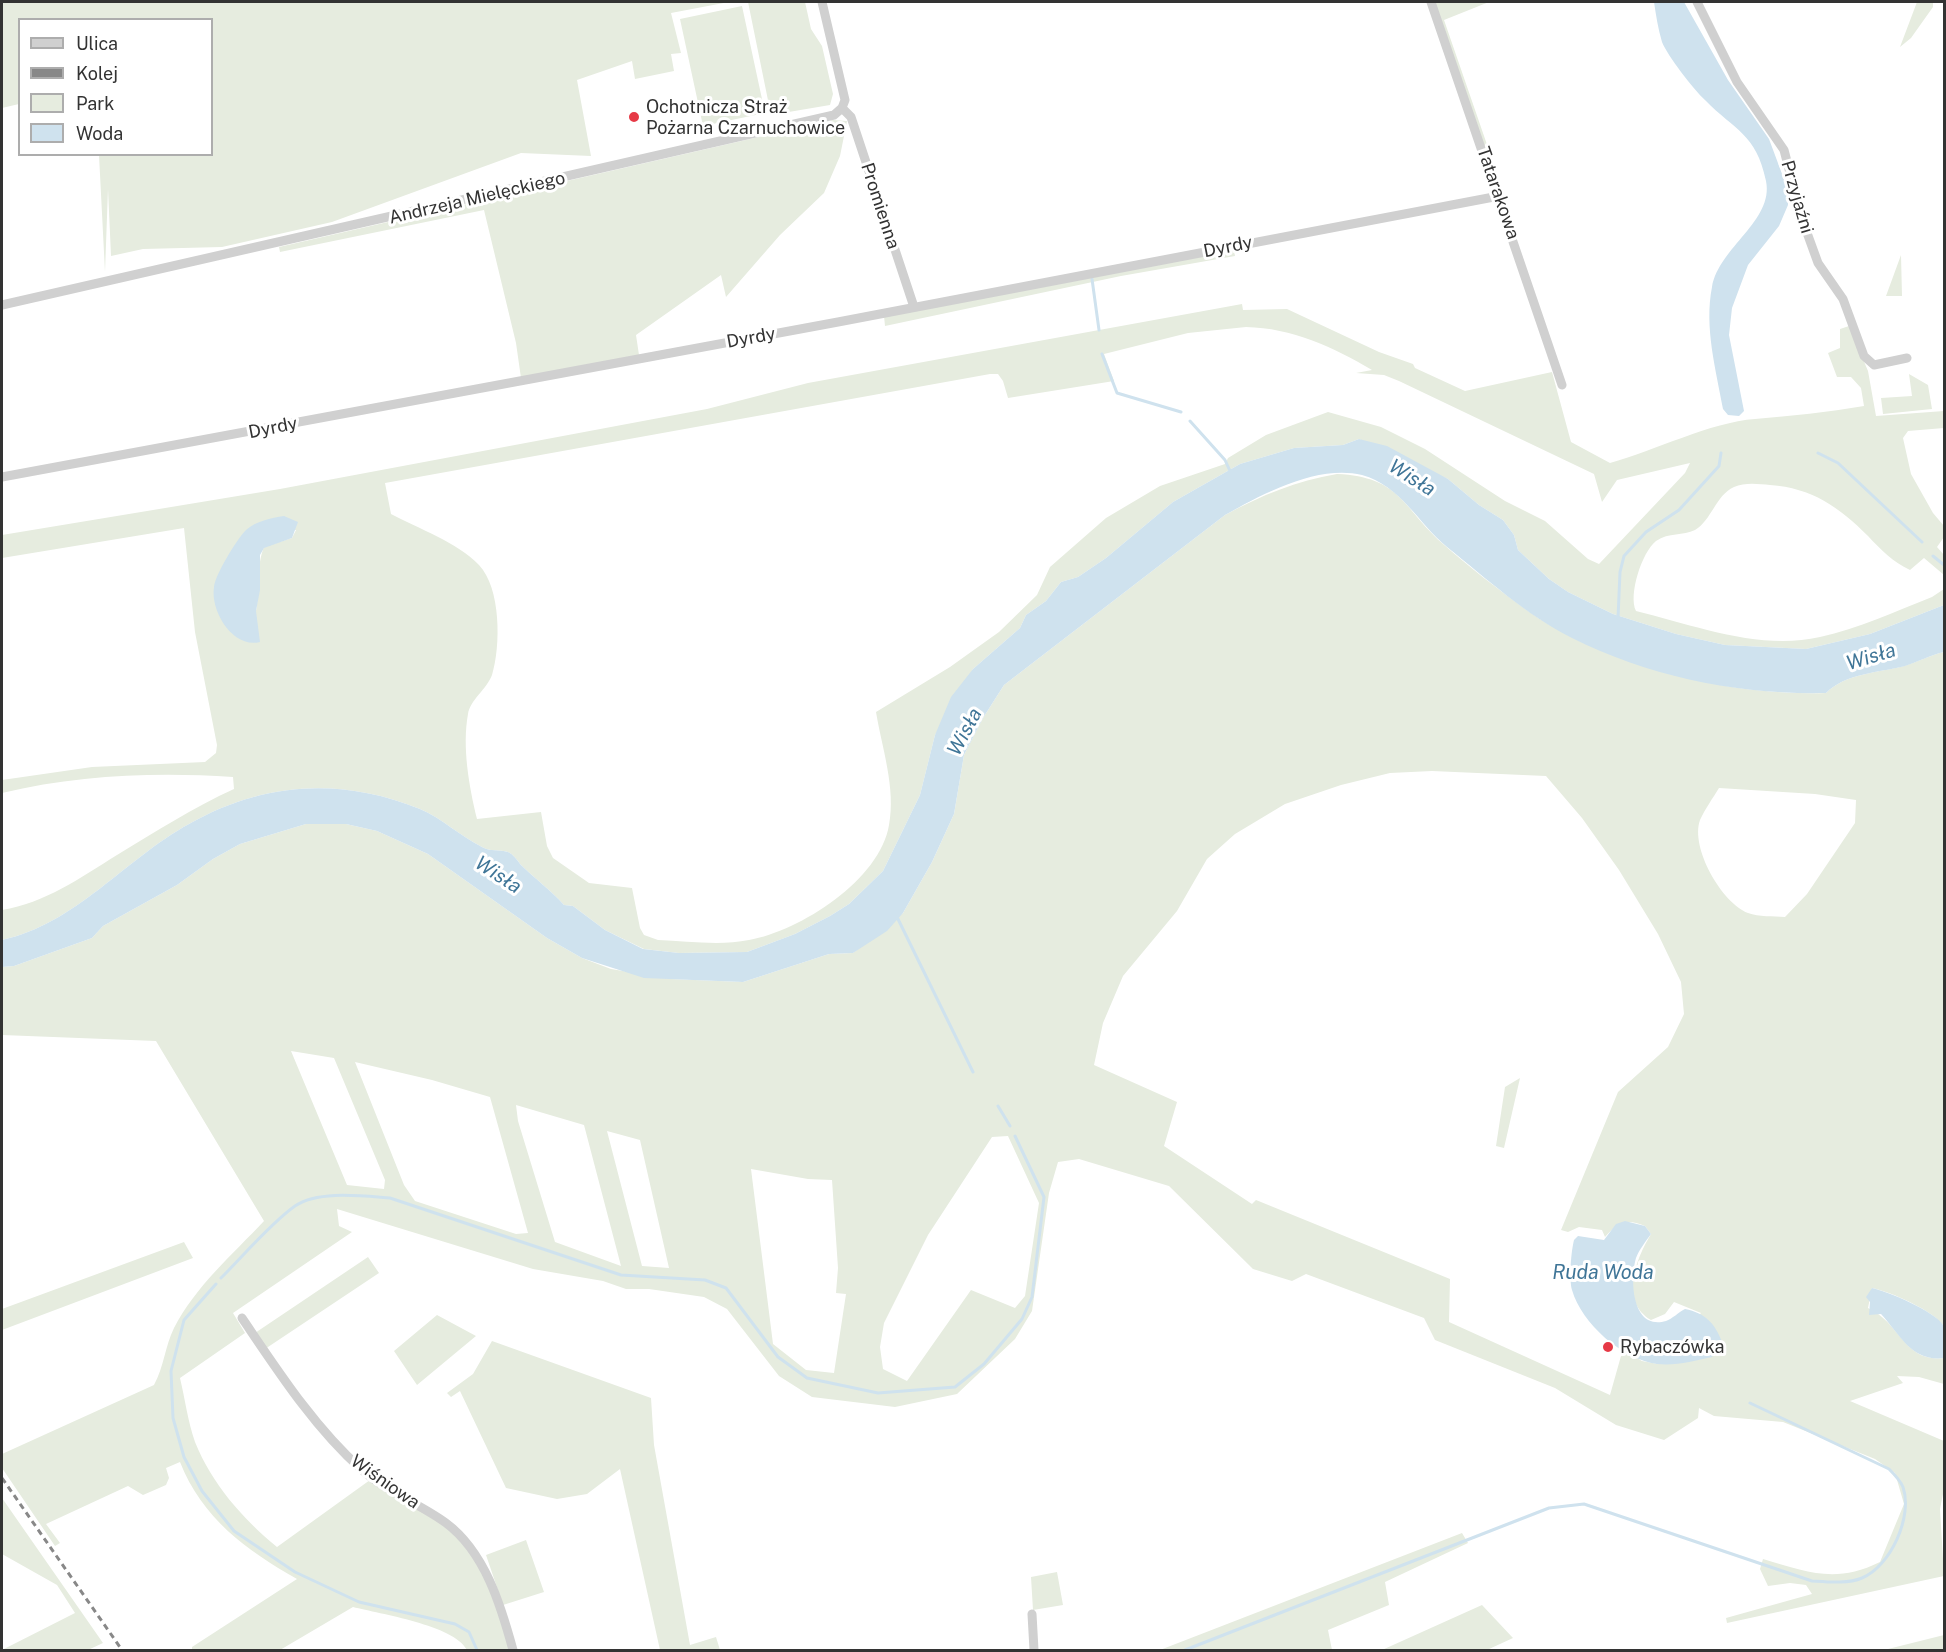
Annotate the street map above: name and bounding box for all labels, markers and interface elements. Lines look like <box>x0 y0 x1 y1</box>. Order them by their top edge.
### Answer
legend <box>18 18 213 156</box>
text: Ulica <box>76 33 118 54</box>
text: Kolej <box>76 63 118 84</box>
text: Park <box>76 93 114 114</box>
place label: Ochotnicza Straż Pożarna Czarnuchowice <box>646 96 845 138</box>
marker: Ochotnicza Straż Pożarna Czarnuchowice <box>627 110 641 124</box>
text: Woda <box>76 123 123 144</box>
street label: Tatarakowa <box>1472 144 1524 242</box>
street label: Przyjaźni <box>1776 158 1818 236</box>
street label: Promienna <box>856 160 904 252</box>
street label: Andrzeja Mielęckiego <box>387 167 567 229</box>
street label: Dyrdy <box>1202 232 1254 262</box>
street label: Dyrdy <box>725 323 777 353</box>
street label: Dyrdy <box>247 413 299 443</box>
water label: Wisła <box>1384 454 1440 502</box>
water label: Wisła <box>1843 638 1899 676</box>
water label: Wisła <box>943 704 987 760</box>
water label: Wisła <box>470 851 526 899</box>
water label: Ruda Woda <box>1552 1261 1654 1285</box>
place label: Rybaczówka <box>1620 1336 1724 1358</box>
marker: Rybaczówka <box>1601 1340 1615 1354</box>
street label: Wiśniowa <box>346 1450 424 1514</box>

